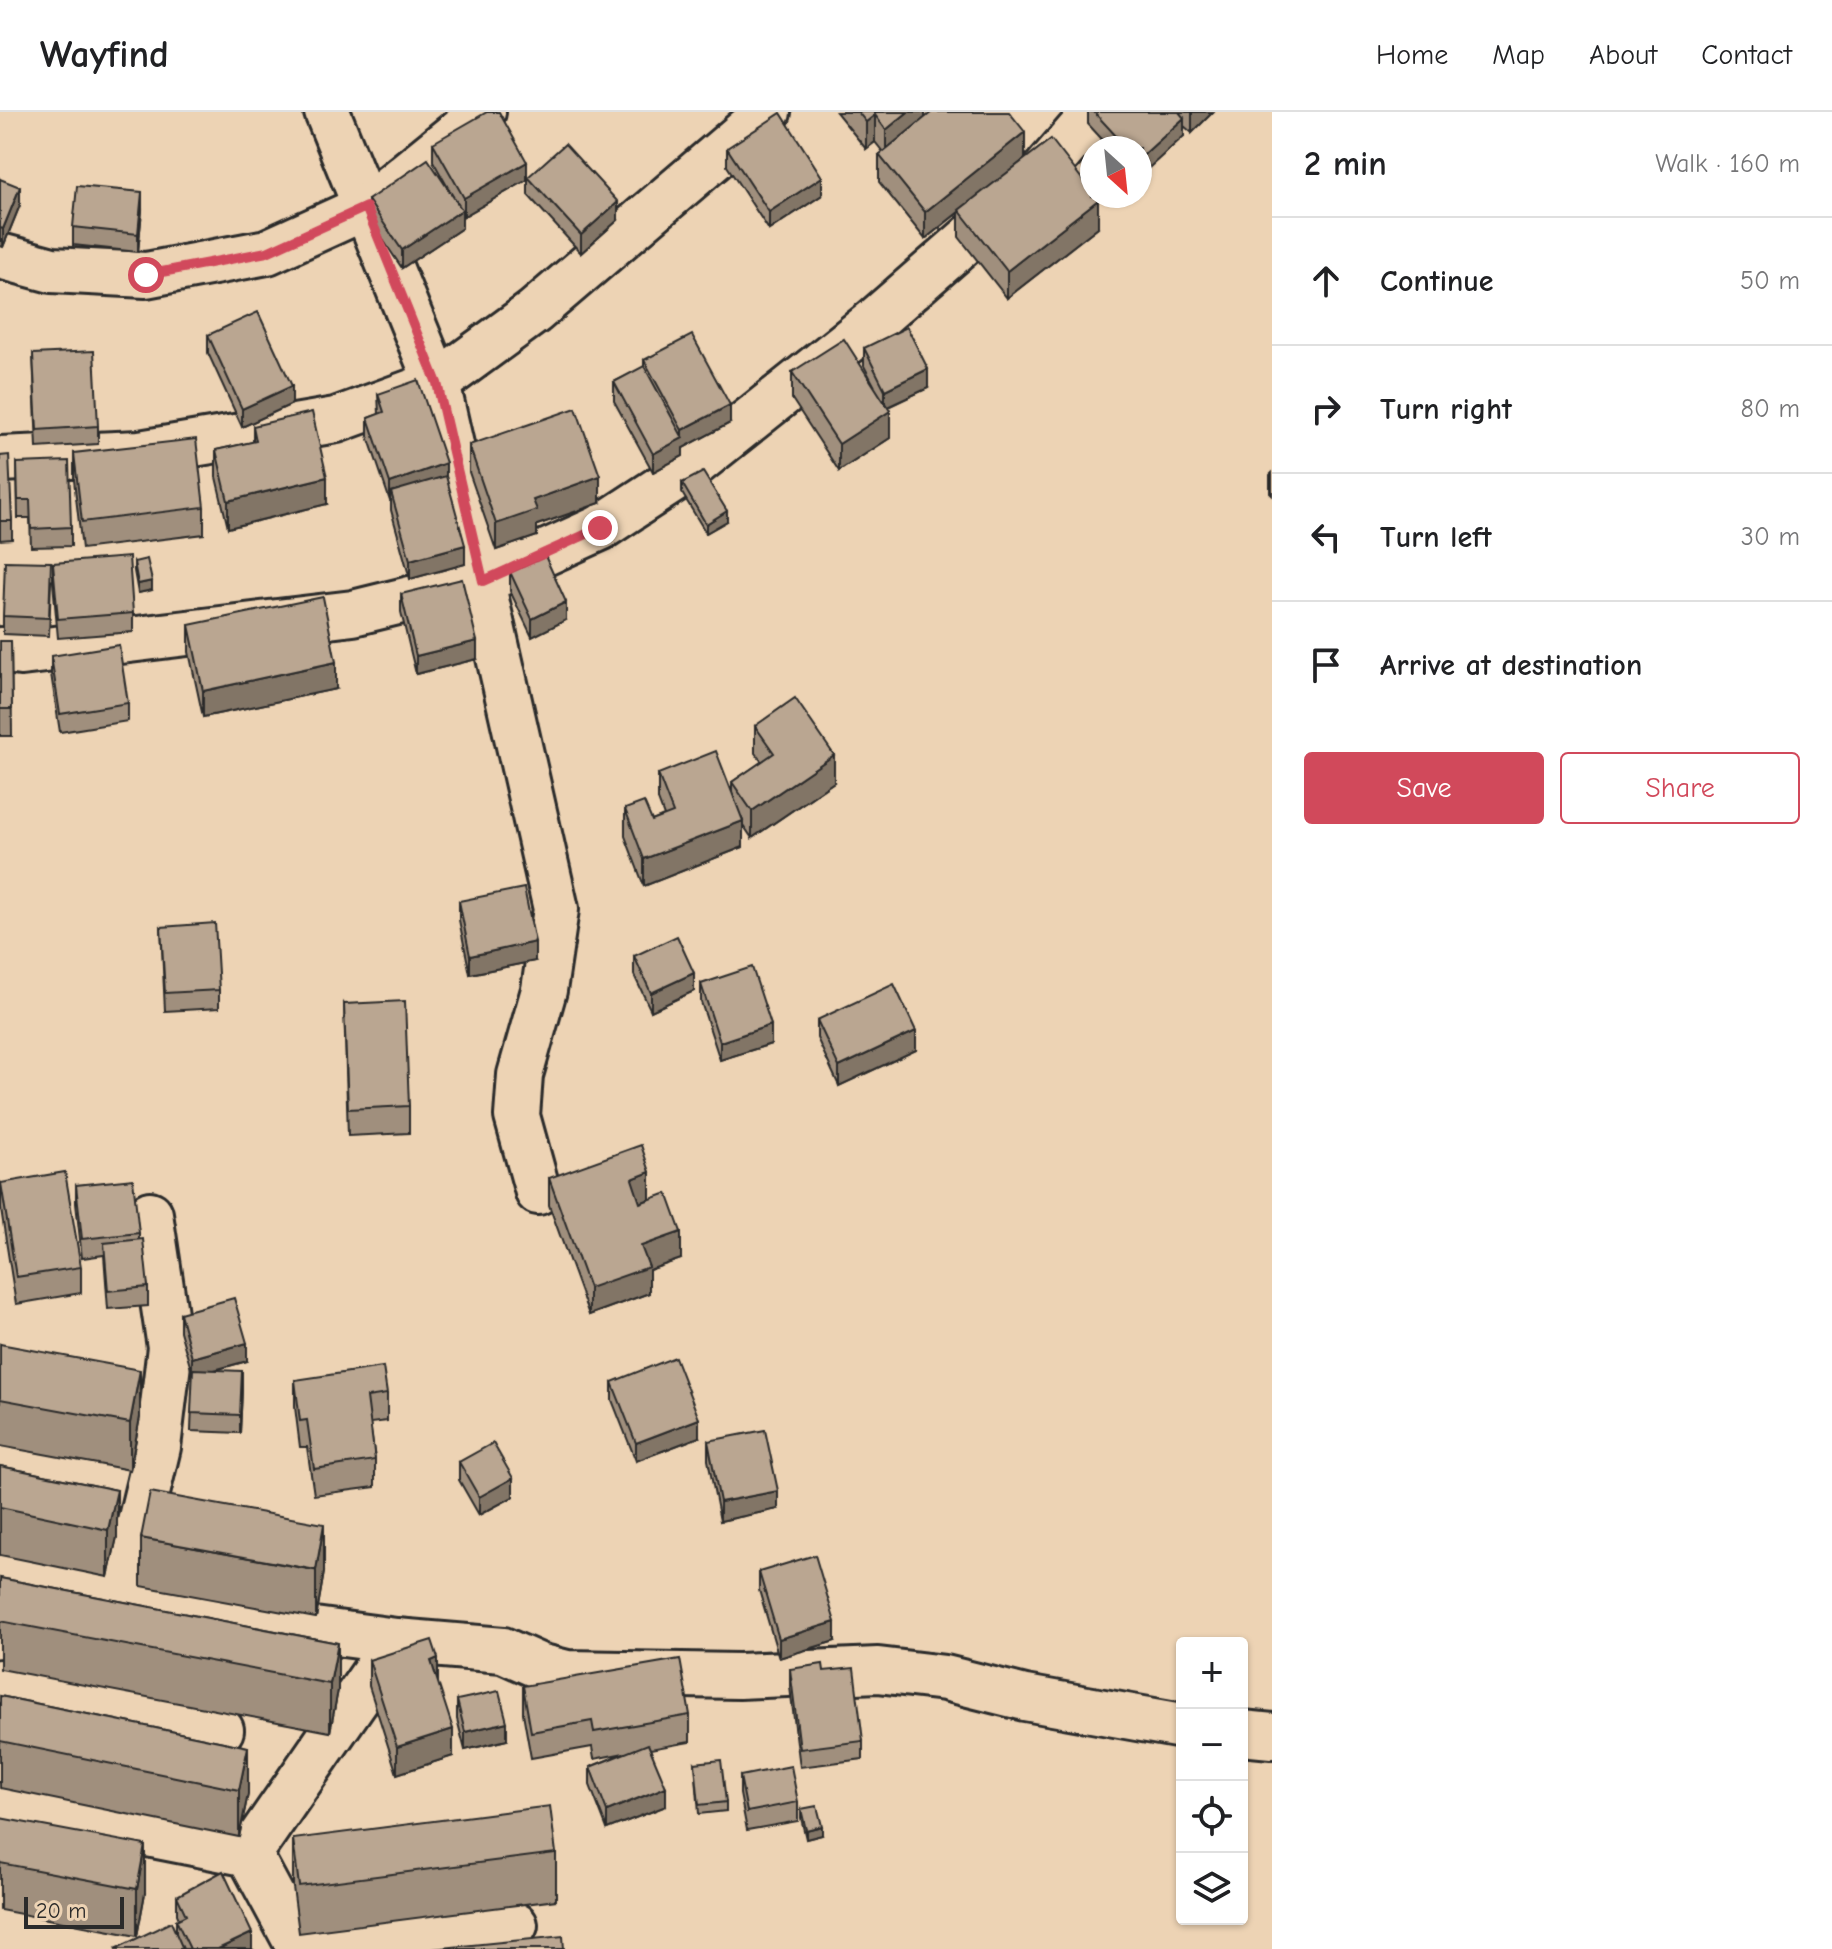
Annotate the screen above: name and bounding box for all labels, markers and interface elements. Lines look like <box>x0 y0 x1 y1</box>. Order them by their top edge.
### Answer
text: Wayfind <box>40 33 169 77</box>
text: Home <box>1376 39 1448 71</box>
text: Map <box>1492 39 1545 71</box>
text: About <box>1589 39 1657 71</box>
text: Contact <box>1701 39 1792 71</box>
north arrow <box>1080 136 1152 208</box>
text: 2 min <box>1304 144 1387 184</box>
text: Walk · 160 m <box>1655 149 1800 179</box>
route start <box>128 257 164 293</box>
icon: ahead <box>1304 259 1348 303</box>
text: Continue <box>1380 264 1494 299</box>
text: 50 m <box>1740 266 1800 296</box>
icon: right <box>1304 387 1348 431</box>
text: Turn right <box>1380 392 1512 427</box>
text: 80 m <box>1741 394 1800 424</box>
route end <box>582 510 618 546</box>
icon: left <box>1304 515 1348 559</box>
text: Turn left <box>1380 520 1492 555</box>
text: 30 m <box>1741 522 1800 552</box>
icon: arrive <box>1304 643 1348 687</box>
text: Arrive at destination <box>1380 648 1642 683</box>
button: Save <box>1304 752 1544 824</box>
button: Share <box>1560 752 1800 824</box>
map controls <box>1176 1637 1248 1925</box>
button: + <box>1176 1637 1248 1709</box>
button: − <box>1176 1709 1248 1781</box>
button: locate <box>1176 1781 1248 1853</box>
button: layers <box>1176 1853 1248 1925</box>
scale bar <box>24 1893 124 1929</box>
text: 20 m <box>36 1898 86 1924</box>

